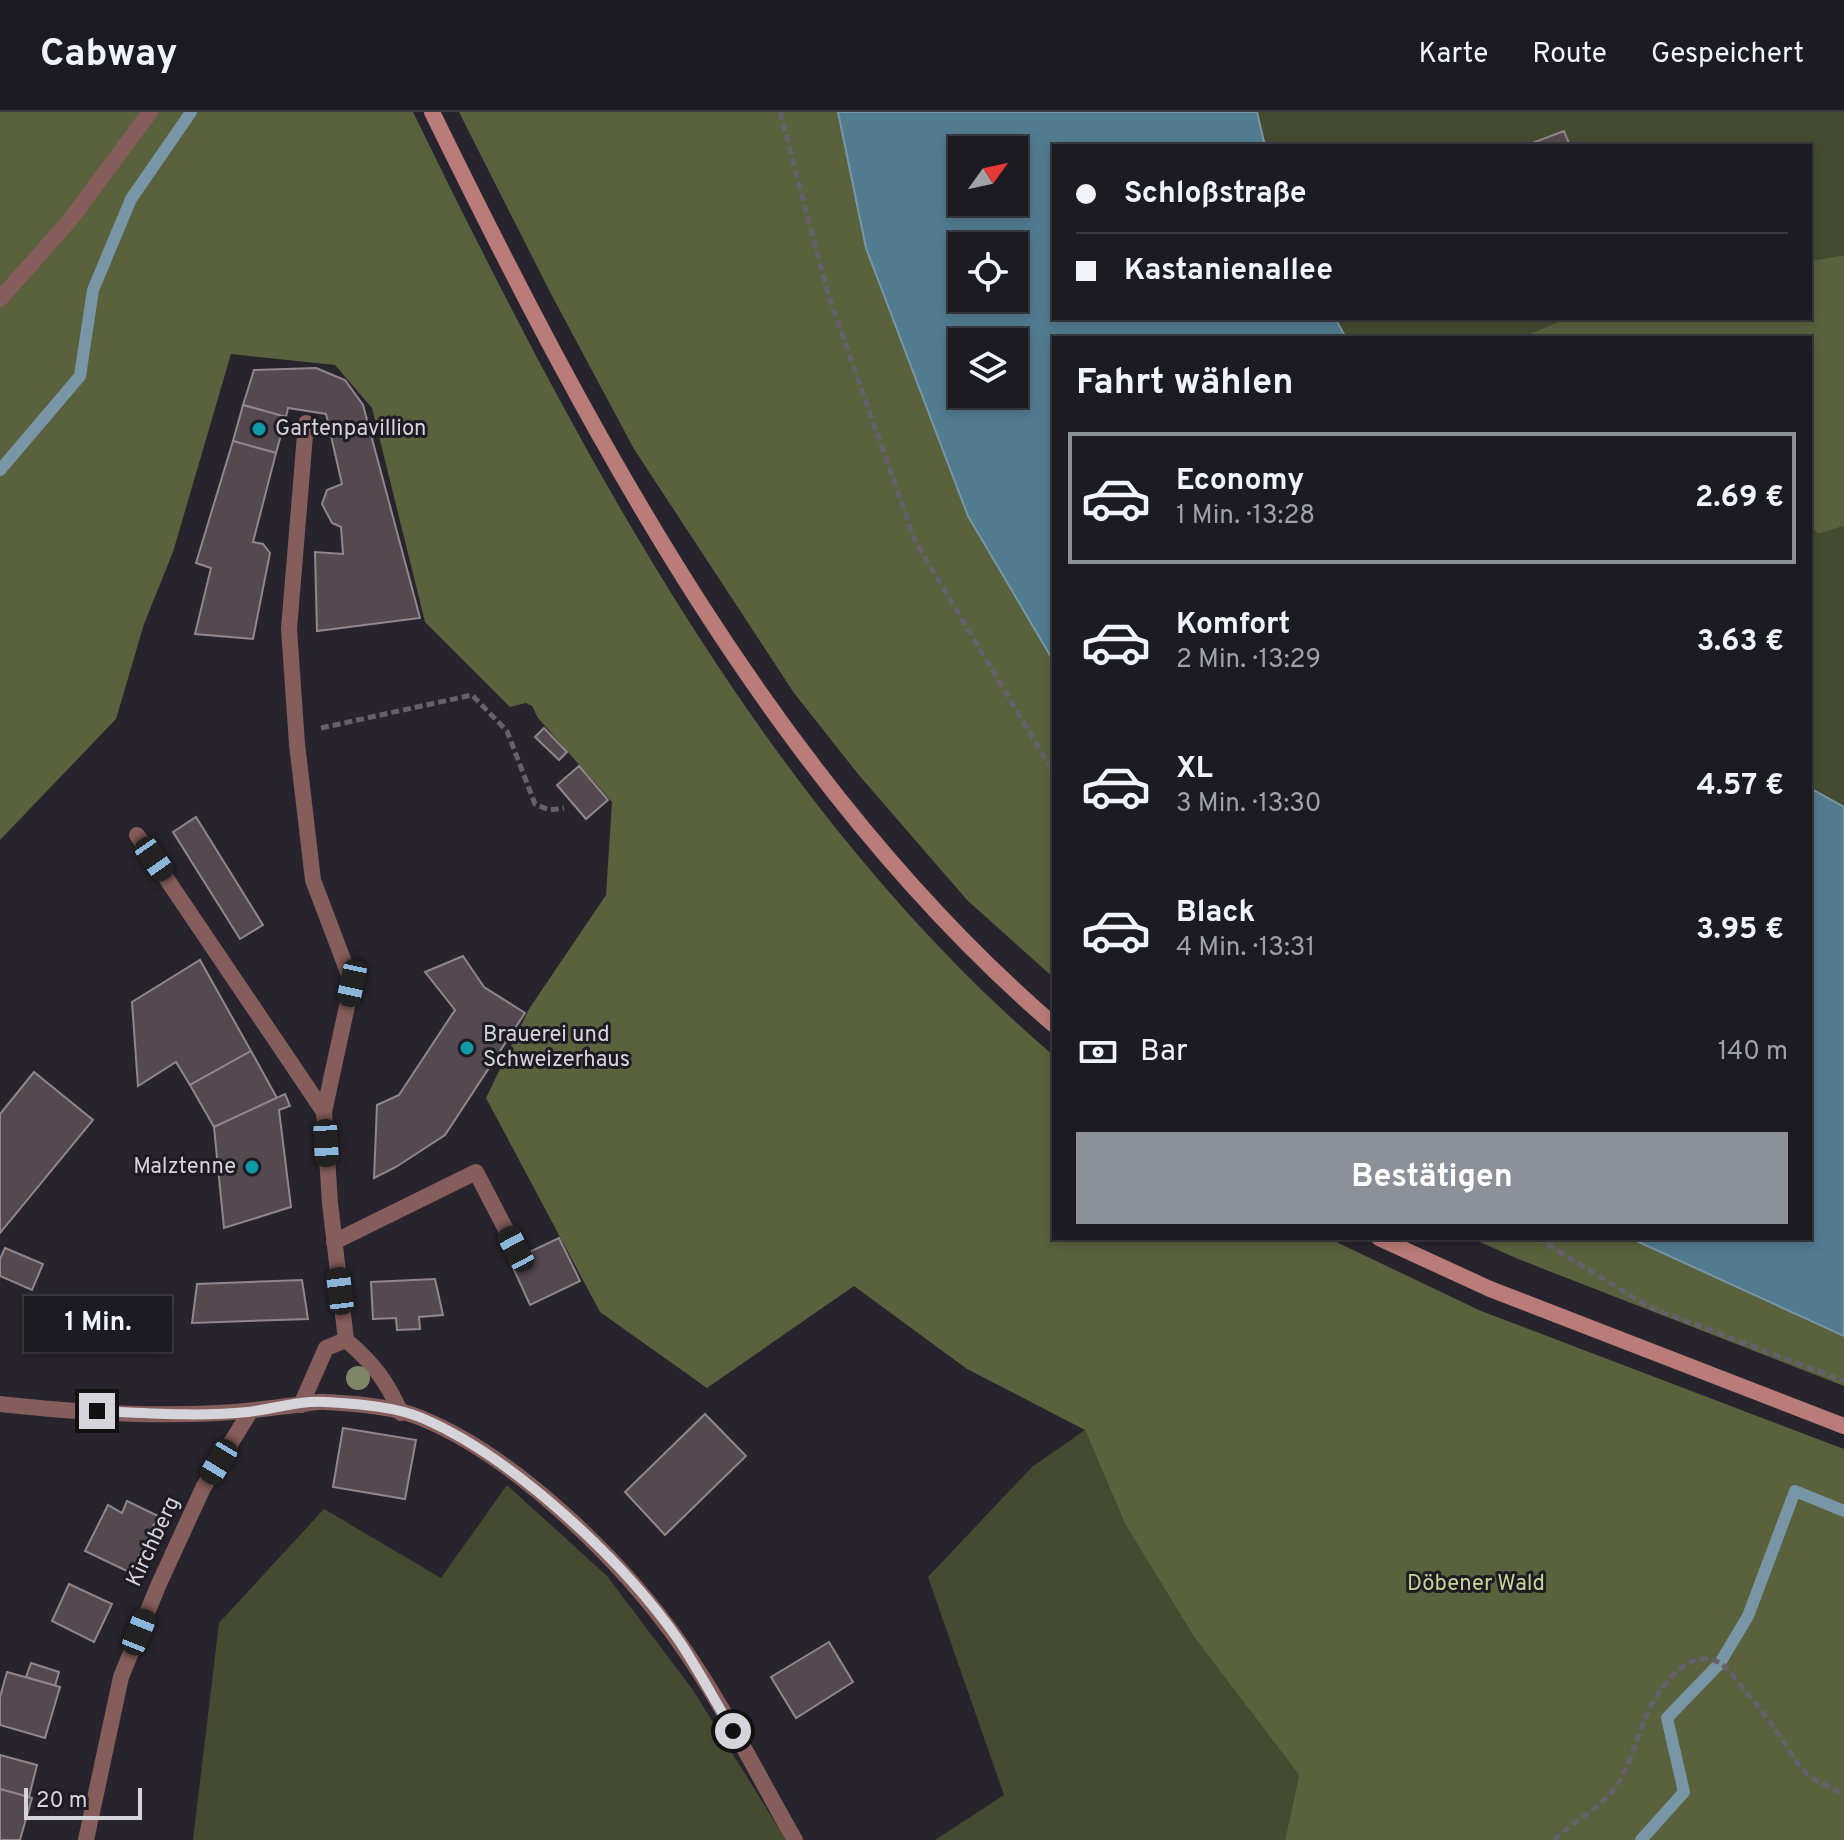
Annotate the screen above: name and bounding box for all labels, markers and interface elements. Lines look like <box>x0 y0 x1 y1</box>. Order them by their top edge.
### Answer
text: Cabway <box>40 31 178 80</box>
text: Karte <box>1418 37 1488 73</box>
text: Route <box>1532 37 1607 73</box>
text: Gespeichert <box>1651 37 1804 73</box>
north arrow <box>948 136 1028 216</box>
map controls <box>948 136 1028 408</box>
text: Schloßstraße <box>1124 176 1306 213</box>
button: locate <box>948 232 1028 312</box>
text: Kastanienallee <box>1124 253 1333 290</box>
button: layers <box>948 328 1028 408</box>
text: Fahrt wählen <box>1076 361 1294 407</box>
place label: Gartenpavillion <box>275 416 427 443</box>
marker: Gartenpavillion <box>250 420 268 438</box>
icon: car <box>1080 462 1152 534</box>
text: Economy <box>1176 463 1304 500</box>
text: 2.69 € <box>1695 480 1784 517</box>
text: 1 Min. · 13:28 <box>1176 500 1315 533</box>
icon: car <box>1080 606 1152 678</box>
text: Komfort <box>1176 607 1290 644</box>
text: 3.63 € <box>1696 624 1784 661</box>
text: 2 Min. · 13:29 <box>1176 644 1321 677</box>
icon: car <box>1080 750 1152 822</box>
text: XL <box>1176 751 1213 788</box>
text: 4.57 € <box>1696 768 1784 805</box>
text: 3 Min. · 13:30 <box>1176 788 1321 821</box>
car <box>130 832 178 886</box>
icon: car <box>1080 894 1152 966</box>
text: Black <box>1176 895 1255 932</box>
text: 3.95 € <box>1696 912 1784 949</box>
text: 4 Min. · 13:31 <box>1176 932 1315 965</box>
car <box>335 957 369 1009</box>
place label: Brauerei und Schweizerhaus <box>483 1022 630 1074</box>
icon: cash <box>1076 1030 1120 1074</box>
text: Bar <box>1140 1034 1188 1071</box>
text: 140 m <box>1718 1036 1788 1069</box>
marker: Brauerei und Schweizerhaus <box>458 1039 476 1057</box>
car <box>313 1118 339 1168</box>
button: Bestätigen <box>1076 1132 1788 1224</box>
place label: Malztenne <box>133 1154 236 1181</box>
marker: Malztenne <box>243 1158 261 1176</box>
car <box>494 1222 538 1276</box>
car <box>325 1266 355 1316</box>
callout: 1 Min. <box>23 1295 171 1351</box>
text: 1 Min. <box>64 1307 132 1340</box>
route end <box>79 1393 115 1429</box>
car <box>196 1435 242 1489</box>
street label: Kirchberg <box>121 1492 187 1592</box>
park label: Döbener Wald <box>1407 1571 1545 1598</box>
car <box>119 1605 159 1659</box>
route start <box>715 1713 751 1749</box>
scale bar <box>24 1784 142 1820</box>
text: 20 m <box>36 1788 87 1815</box>

